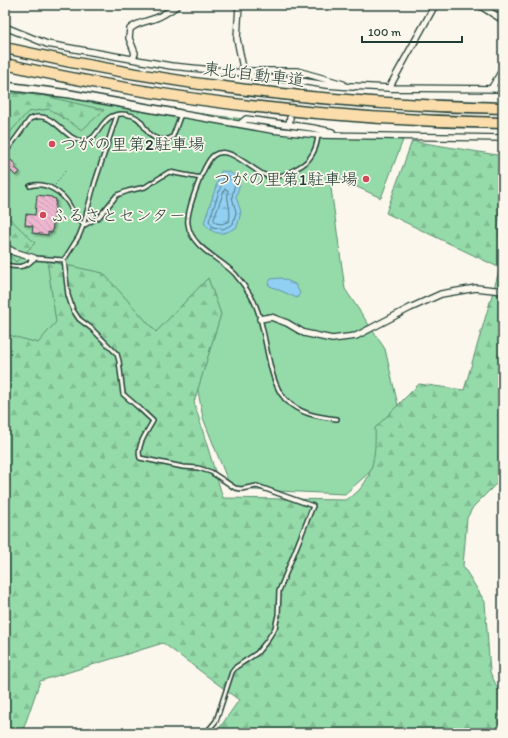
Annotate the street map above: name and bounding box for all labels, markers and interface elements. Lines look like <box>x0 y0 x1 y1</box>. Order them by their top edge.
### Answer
scale bar <box>362 18 462 44</box>
text: 100 m <box>368 25 401 39</box>
street label: 東北自動車道 <box>202 58 306 90</box>
place label: つがの里第2駐車場 <box>60 134 205 154</box>
marker: つがの里第2駐車場 <box>47 139 57 149</box>
place label: つがの里第1駐車場 <box>214 169 358 189</box>
marker: つがの里第1駐車場 <box>361 174 371 184</box>
place label: ふるさとセンター <box>51 205 186 225</box>
marker: ふるさとセンター <box>38 210 48 220</box>

